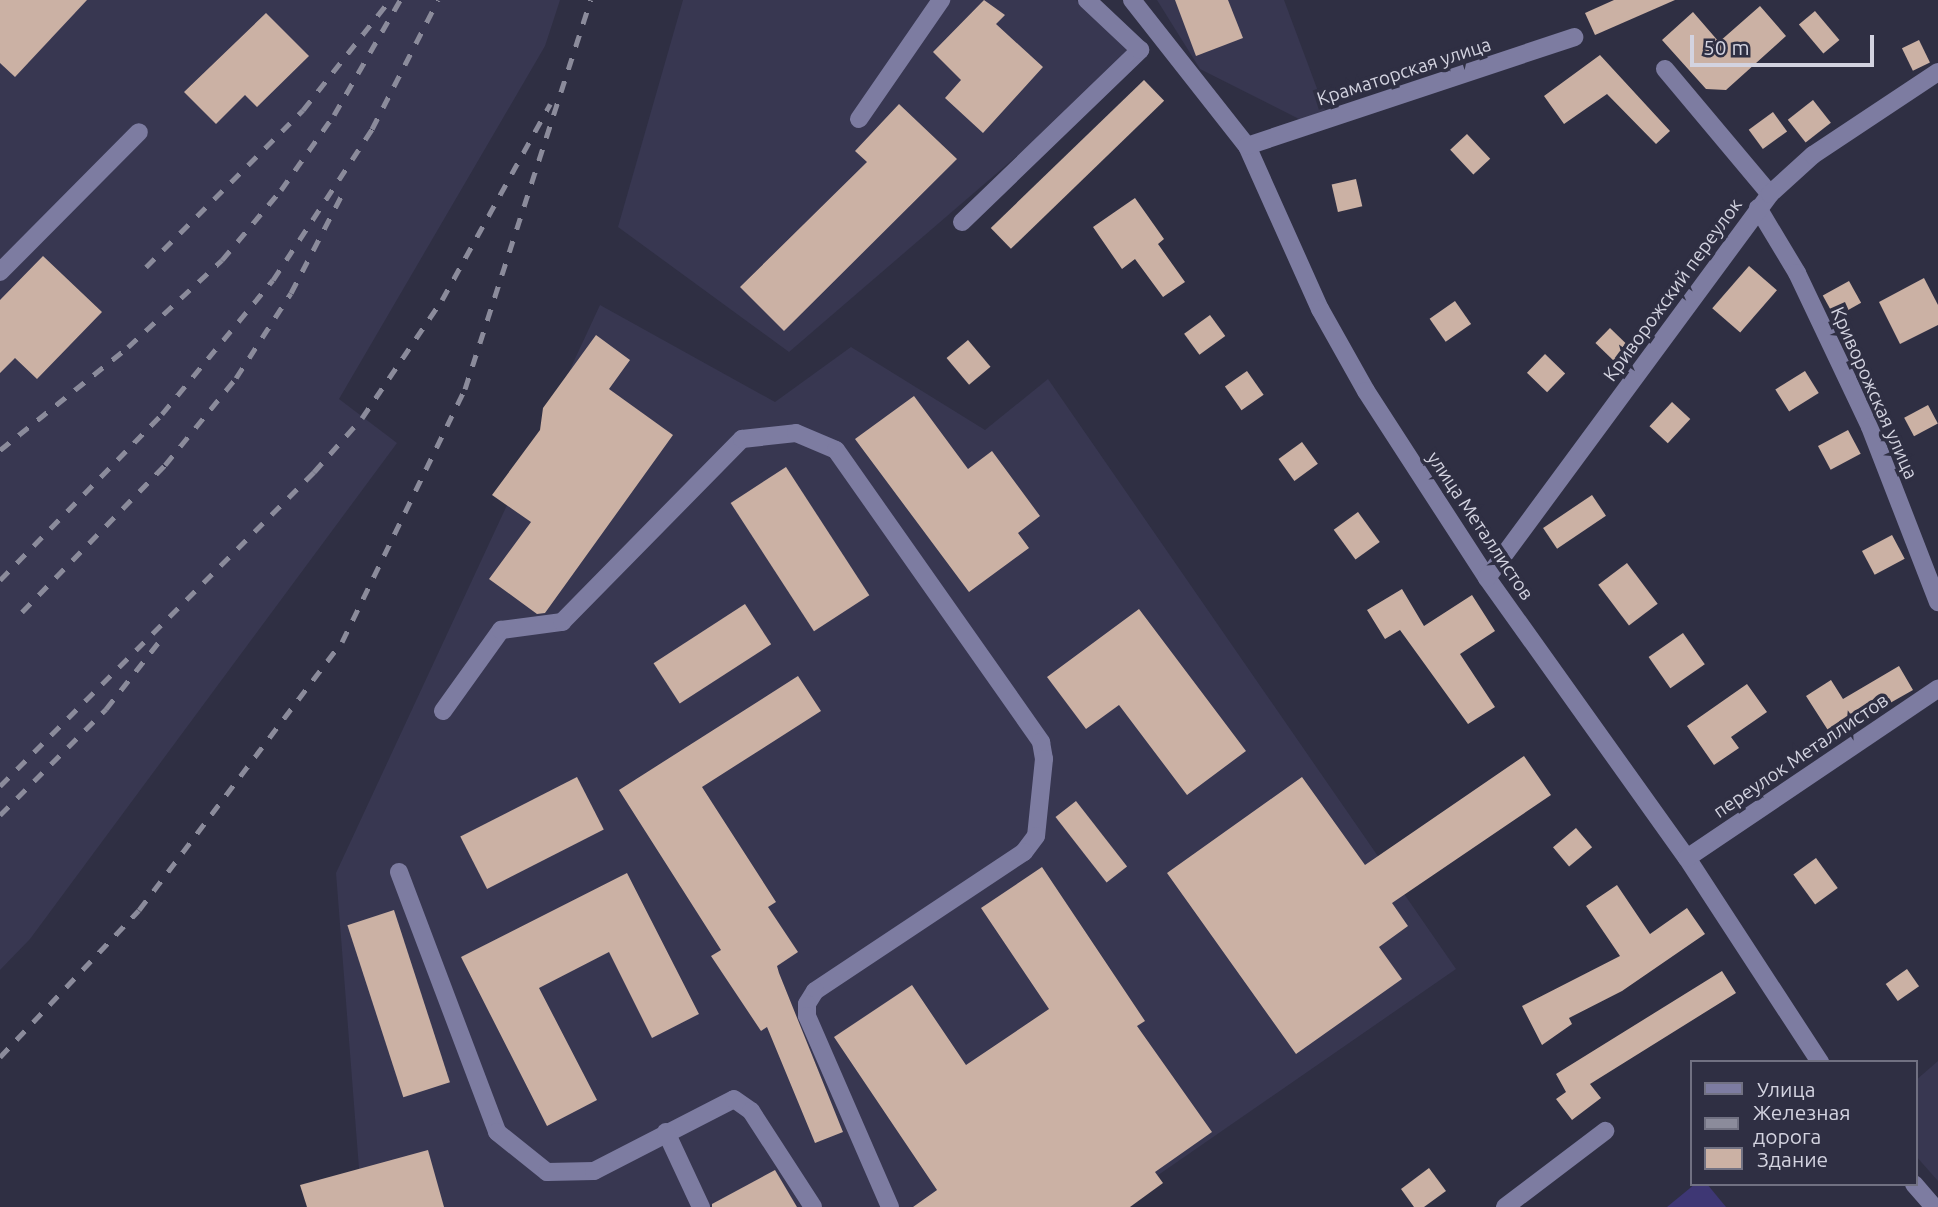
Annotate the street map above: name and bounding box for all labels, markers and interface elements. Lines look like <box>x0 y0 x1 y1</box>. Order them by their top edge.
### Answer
scale bar <box>1693 21 1877 65</box>
street label: Краматорская улица <box>1314 33 1494 111</box>
text: 50 m <box>1703 35 1750 59</box>
street label: Криворожский переулок <box>1599 194 1747 386</box>
street label: Криворожская улица <box>1826 303 1922 483</box>
street label: улица Металлистов <box>1422 447 1538 605</box>
street label: переулок Металлистов <box>1709 689 1893 823</box>
legend <box>1689 1060 1917 1186</box>
text: Улица <box>1757 1077 1815 1101</box>
text: Железная дорога <box>1753 1100 1851 1148</box>
text: Здание <box>1757 1147 1828 1171</box>

